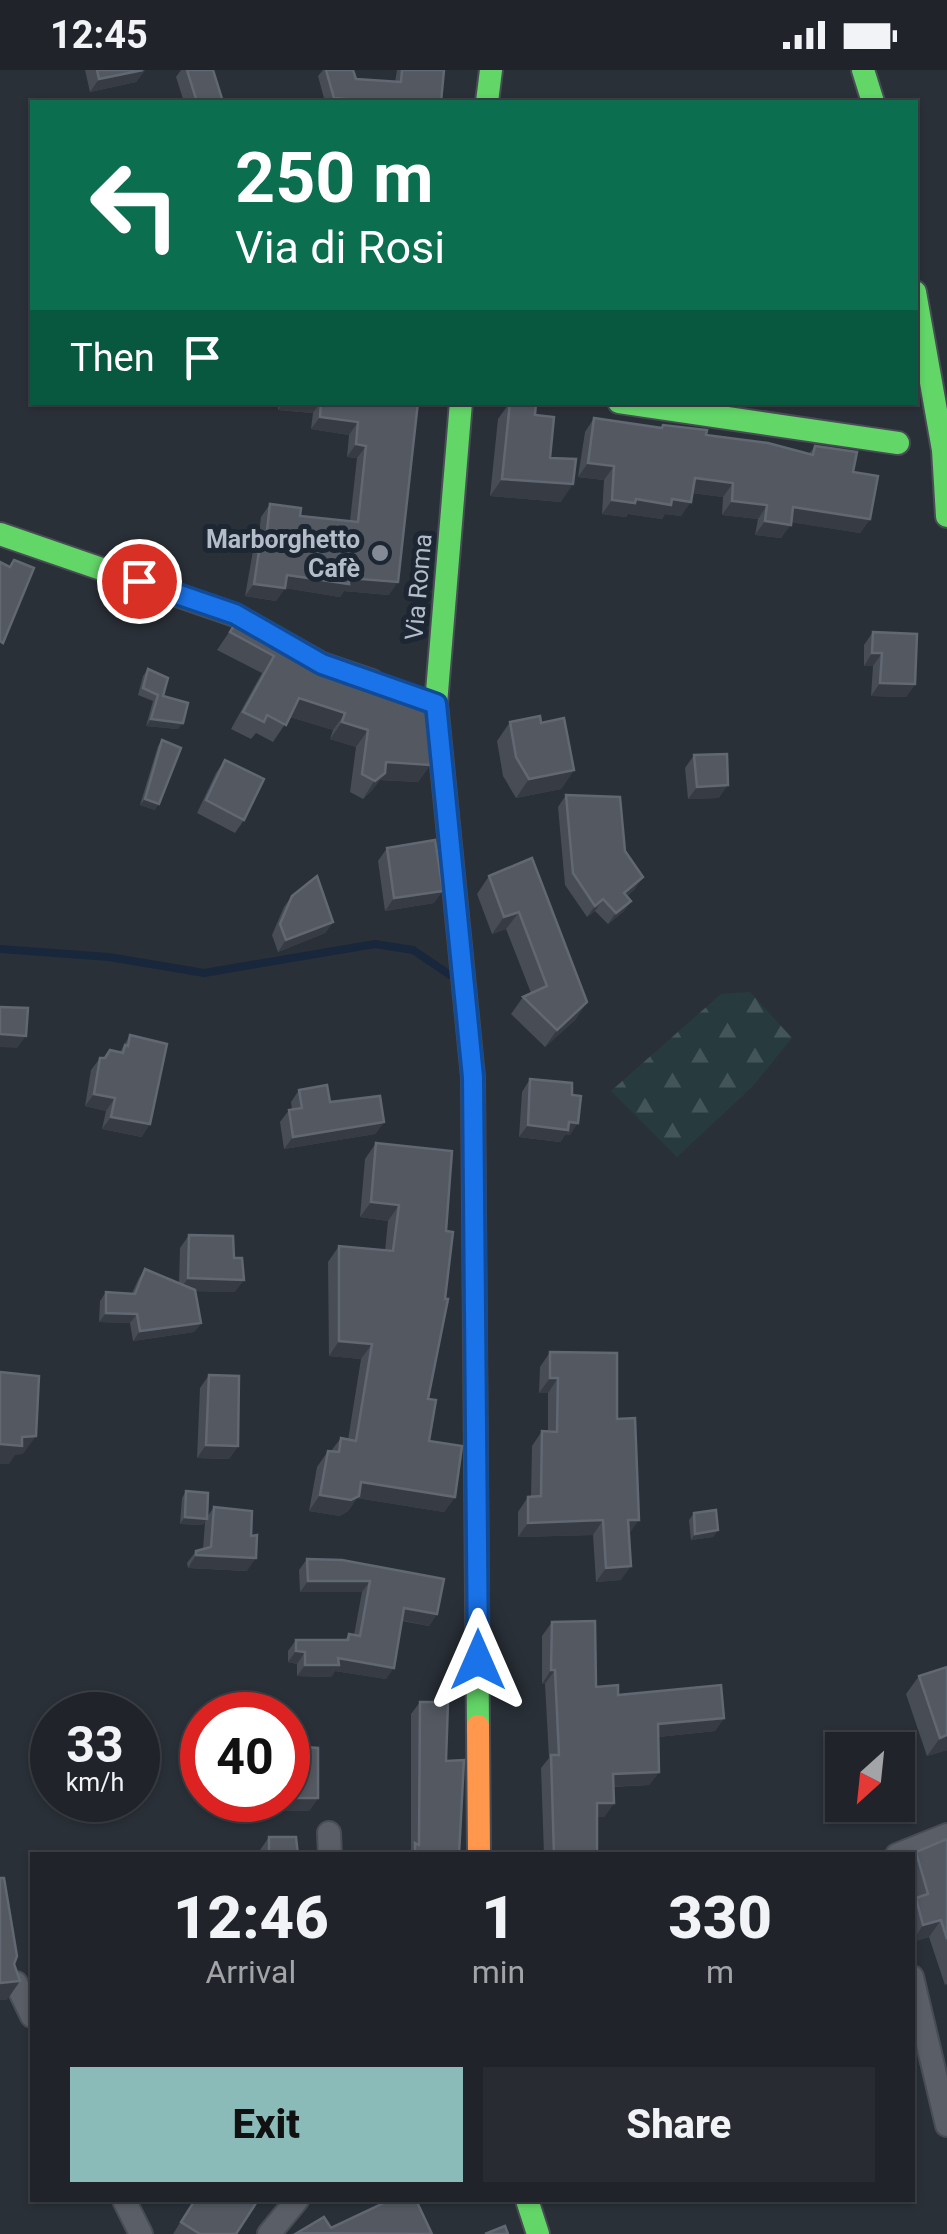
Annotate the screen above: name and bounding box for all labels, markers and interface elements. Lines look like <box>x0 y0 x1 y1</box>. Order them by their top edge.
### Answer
text: 12:45 <box>50 13 148 57</box>
text: 250 m <box>235 137 434 219</box>
icon: left <box>70 140 200 270</box>
text: Via di Rosi <box>235 221 445 274</box>
icon: arrive <box>175 330 230 385</box>
text: Then <box>70 336 155 380</box>
place label: Marborghetto Cafè <box>206 525 360 583</box>
street label: Via Roma <box>399 532 438 642</box>
pin <box>97 539 182 624</box>
marker: Marborghetto Cafè <box>369 542 391 564</box>
icon: arrive <box>112 554 167 609</box>
position arrow <box>426 1608 530 1712</box>
speed limit sign: 40 <box>180 1692 310 1822</box>
text: 33 <box>66 1716 124 1774</box>
north arrow <box>825 1732 915 1822</box>
map controls <box>825 1732 915 1822</box>
text: km/h <box>66 1768 124 1797</box>
text: 12:46 <box>173 1882 329 1953</box>
text: 1 <box>481 1882 516 1953</box>
text: 330 <box>668 1882 772 1953</box>
text: Arrival <box>205 1953 296 1991</box>
text: min <box>472 1953 525 1991</box>
text: m <box>706 1953 734 1991</box>
button: Exit <box>70 2067 463 2182</box>
button: Share <box>483 2067 875 2182</box>

